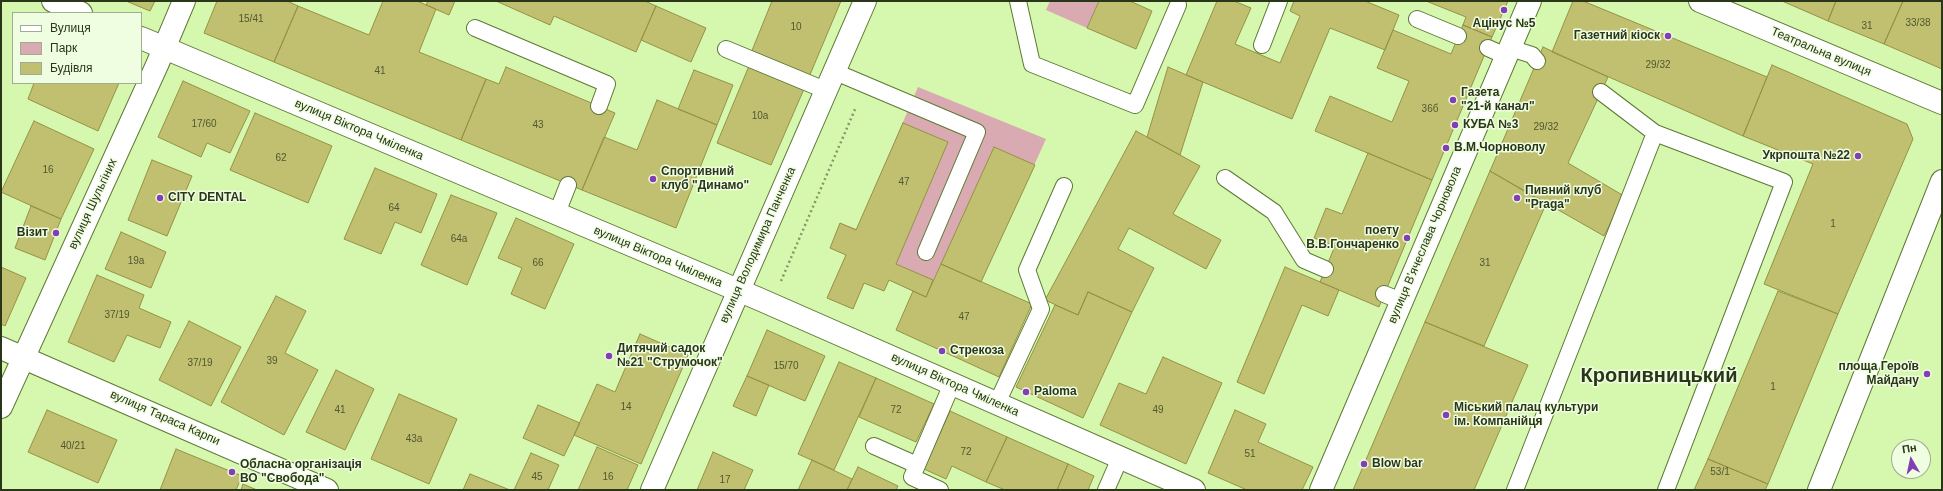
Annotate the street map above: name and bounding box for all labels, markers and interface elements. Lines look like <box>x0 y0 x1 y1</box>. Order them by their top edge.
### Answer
marker: Ацінус №5 <box>1499 5 1509 15</box>
legend <box>12 12 142 84</box>
house number: 15/41 <box>238 13 264 25</box>
place label: Ацінус №5 <box>1472 17 1536 31</box>
house number: 33/38 <box>1905 17 1931 29</box>
house number: 31 <box>1861 20 1873 32</box>
text: Вулиця <box>50 21 91 35</box>
house number: 10 <box>790 21 802 33</box>
street label: Театральна вулиця <box>1769 24 1873 80</box>
place label: Газетний кіоск <box>1574 29 1660 43</box>
marker: Газетний кіоск <box>1663 31 1673 41</box>
text: Парк <box>50 41 77 55</box>
house number: 29/32 <box>1645 59 1671 71</box>
text: Будівля <box>50 61 92 75</box>
house number: 41 <box>374 65 386 77</box>
place label: Газета "21-й канал" <box>1461 86 1535 114</box>
marker: Газета "21-й канал" <box>1448 95 1458 105</box>
street label: вулиця Віктора Чміленка <box>292 96 426 164</box>
house number: 36б <box>1422 103 1438 115</box>
house number: 10а <box>752 110 768 122</box>
house number: 17/60 <box>191 118 217 130</box>
place label: КУБА №3 <box>1463 118 1518 132</box>
house number: 43 <box>532 119 544 131</box>
marker: КУБА №3 <box>1450 120 1460 130</box>
house number: 29/32 <box>1533 121 1559 133</box>
place label: В.М.Чорноволу <box>1454 141 1545 155</box>
marker: В.М.Чорноволу <box>1441 143 1451 153</box>
place label: Укрпошта №22 <box>1762 149 1850 163</box>
marker: Укрпошта №22 <box>1853 151 1863 161</box>
house number: 62 <box>275 152 287 164</box>
street label: вулиця Шульгіних <box>66 156 120 252</box>
house number: 16 <box>42 164 54 176</box>
street label: вулиця Вʼячеслава Чорновола <box>1385 164 1465 326</box>
place label: Спортивний клуб "Динамо" <box>661 165 749 193</box>
street label: вулиця Володимира Панченка <box>717 165 799 325</box>
marker: Спортивний клуб "Динамо" <box>648 174 658 184</box>
house number: 47 <box>898 176 910 188</box>
place label: Пивний клуб "Praga" <box>1525 184 1601 212</box>
place label: CITY DENTAL <box>168 191 246 205</box>
marker: CITY DENTAL <box>155 193 165 203</box>
marker: Пивний клуб "Praga" <box>1512 193 1522 203</box>
house number: 64 <box>388 202 400 214</box>
house number: 1 <box>1830 218 1836 230</box>
street label: вулиця Віктора Чміленка <box>591 223 725 291</box>
place label: поету В.В.Гончаренко <box>1306 224 1399 252</box>
place label: Візит <box>17 226 48 240</box>
marker: Візит <box>51 228 61 238</box>
house number: 64а <box>451 233 467 245</box>
marker: поету В.В.Гончаренко <box>1402 233 1412 243</box>
house number: 19а <box>128 255 144 267</box>
house number: 66 <box>532 257 544 269</box>
house number: 31 <box>1479 257 1491 269</box>
house number: 37/19 <box>104 309 130 321</box>
house number: 47 <box>958 311 970 323</box>
place label: Дитячий садок №21 "Струмочок" <box>617 342 723 370</box>
place label: Стрекоза <box>950 344 1004 358</box>
marker: Стрекоза <box>937 346 947 356</box>
street label: вулиця Віктора Чміленка <box>889 350 1021 420</box>
marker: Дитячий садок №21 "Струмочок" <box>604 351 614 361</box>
house number: 39 <box>266 355 278 367</box>
house number: 37/19 <box>187 357 213 369</box>
house number: 15/70 <box>773 360 799 372</box>
place label: площа Героїв Майдану <box>1838 360 1919 388</box>
district label: Кропивницький <box>1581 364 1737 388</box>
marker: площа Героїв Майдану <box>1922 369 1932 379</box>
house number: 1 <box>1770 381 1776 393</box>
place label: Paloma <box>1034 385 1077 399</box>
street label: вулиця Тараса Карпи <box>108 387 222 449</box>
marker: Paloma <box>1021 387 1031 397</box>
house number: 14 <box>620 401 632 413</box>
place label: Міський палац культури ім. Компанійця <box>1454 401 1598 429</box>
house number: 41 <box>334 404 346 416</box>
house number: 72 <box>890 404 902 416</box>
house number: 49 <box>1152 404 1164 416</box>
marker: Міський палац культури ім. Компанійця <box>1441 410 1451 420</box>
house number: 43а <box>406 433 422 445</box>
north arrow <box>1891 439 1931 479</box>
house number: 40/21 <box>60 440 86 452</box>
text: Пн <box>1901 441 1917 455</box>
house number: 72 <box>960 446 972 458</box>
house number: 51 <box>1244 448 1256 460</box>
place label: Blow bar <box>1372 457 1423 471</box>
place label: Обласна організація ВО "Свобода" <box>240 458 362 486</box>
marker: Blow bar <box>1359 459 1369 469</box>
house number: 53/1 <box>1710 466 1730 478</box>
marker: Обласна організація ВО "Свобода" <box>227 467 237 477</box>
house number: 45 <box>531 471 543 483</box>
house number: 16 <box>602 471 614 483</box>
house number: 17 <box>719 474 731 486</box>

